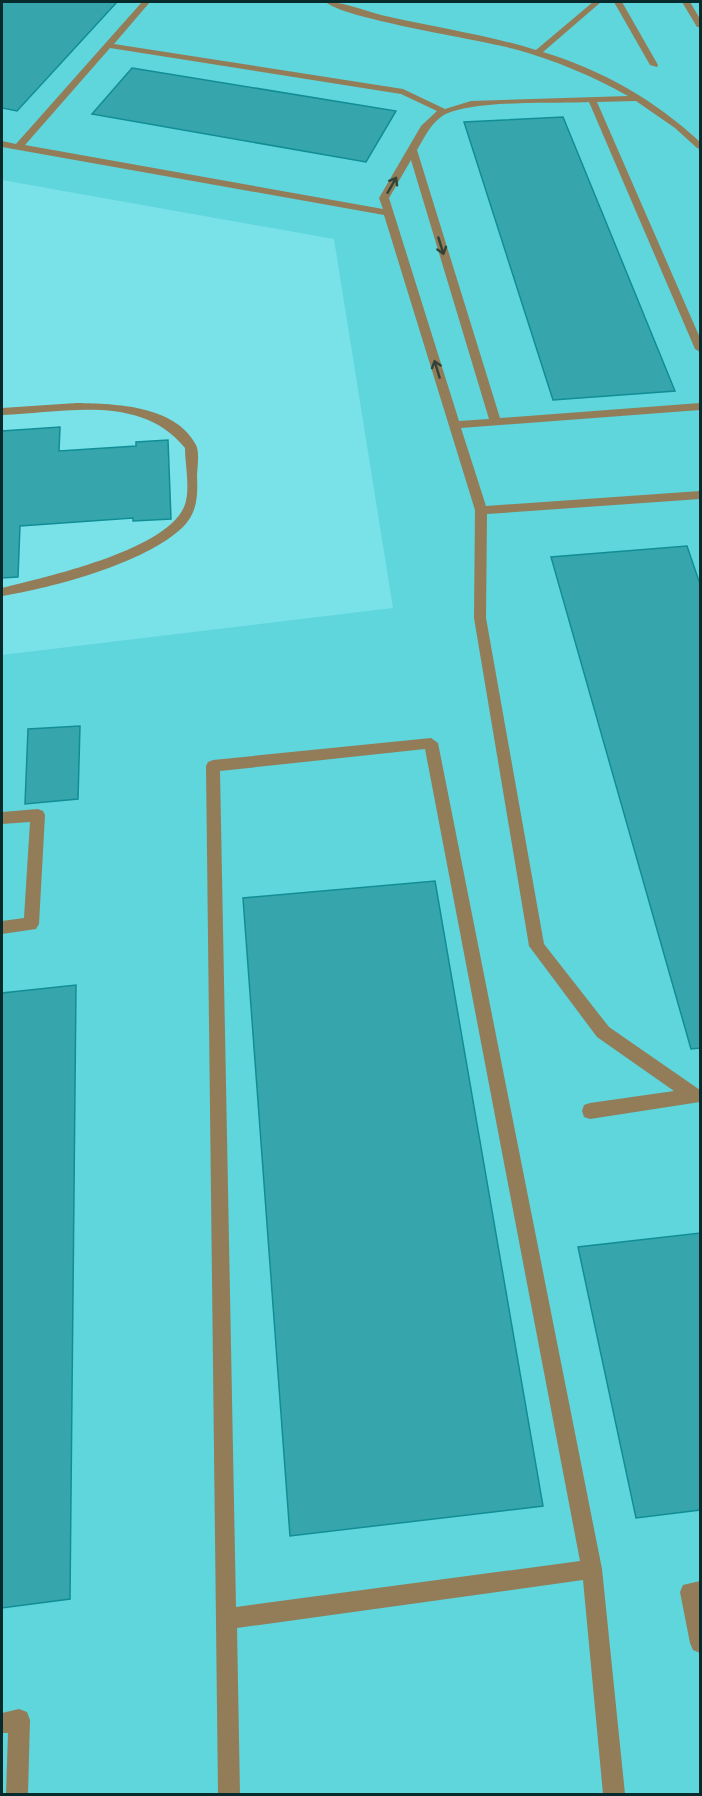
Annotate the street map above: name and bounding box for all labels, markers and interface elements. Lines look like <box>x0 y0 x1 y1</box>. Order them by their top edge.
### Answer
one-way arrow <box>387 176 398 194</box>
one-way arrow <box>437 236 448 255</box>
one-way arrow <box>431 360 442 379</box>

